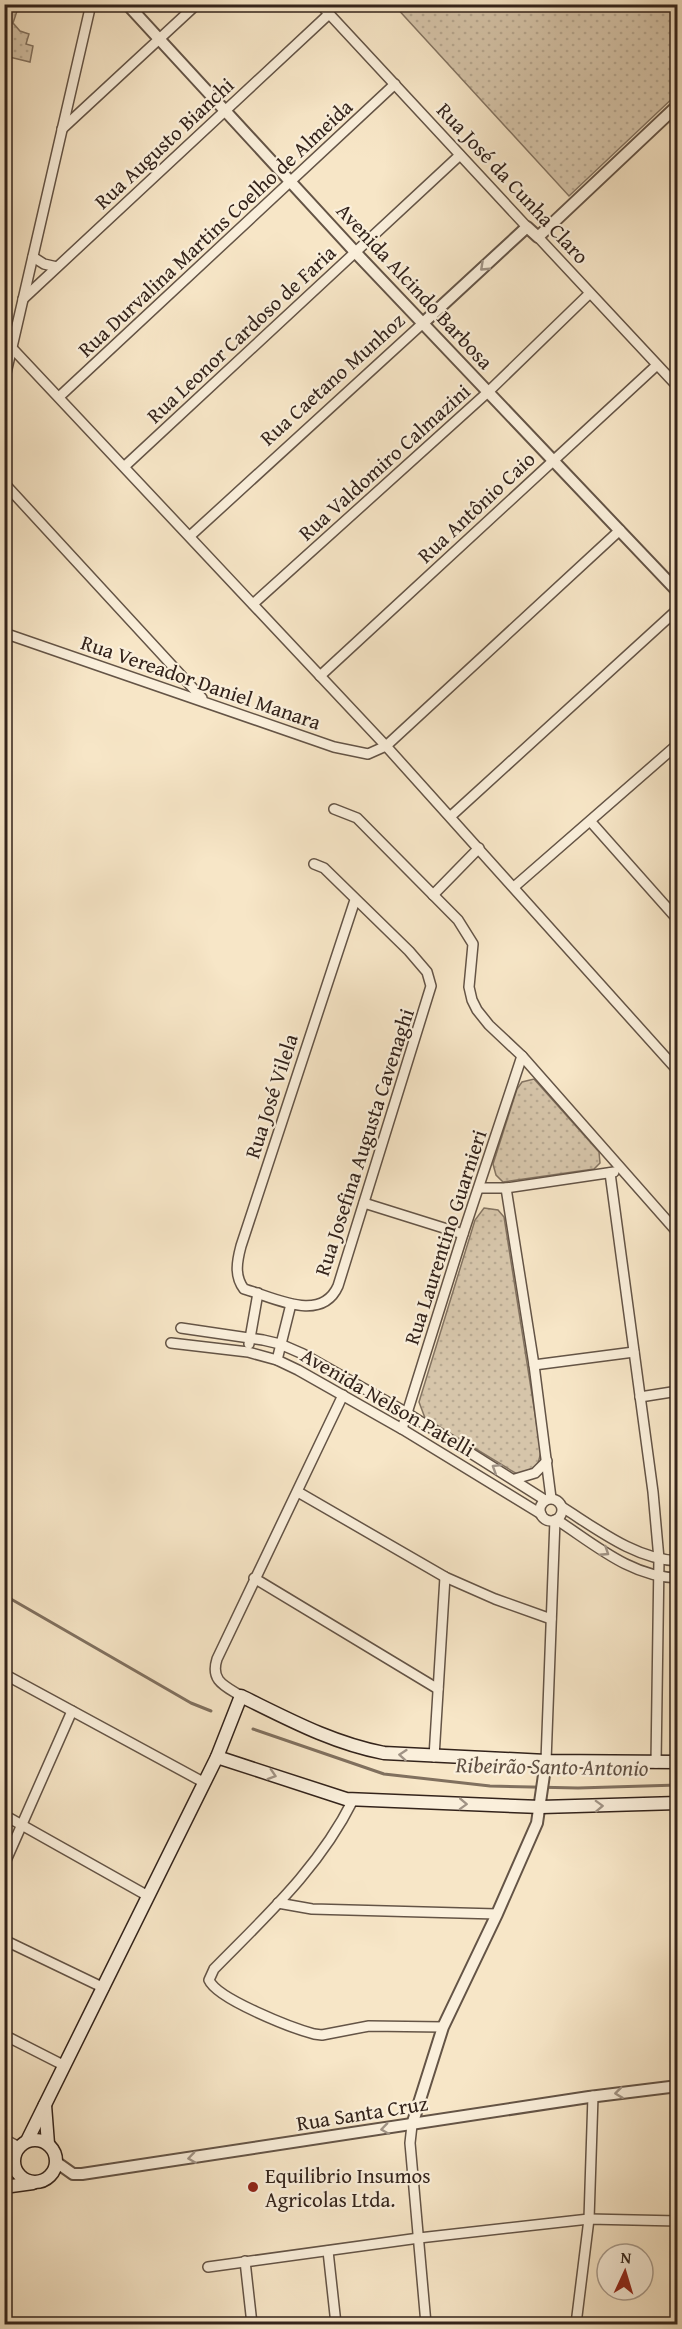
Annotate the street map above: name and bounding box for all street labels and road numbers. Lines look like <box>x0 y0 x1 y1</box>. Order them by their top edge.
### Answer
street label: Rua Augusto Bianchi <box>87 70 241 216</box>
street label: Rua Durvalina Martins Coelho de Almeida <box>71 92 359 364</box>
street label: Rua José da Cunha Claro <box>430 95 596 271</box>
street label: Avenida Alcindo Barbosa <box>330 196 501 376</box>
street label: Rua Leonor Cardoso de Faria <box>139 238 343 430</box>
street label: Rua Caetano Munhoz <box>253 305 411 453</box>
street label: Rua Valdomiro Calmazini <box>291 376 477 548</box>
street label: Rua Antônio Caio <box>410 444 542 570</box>
street label: Rua Vereador Daniel Manara <box>77 626 325 738</box>
street label: Rua Josefina Augusta Cavenaghi <box>306 1004 422 1280</box>
street label: Rua José Vilela <box>236 1030 306 1162</box>
street label: Rua Laurentino Guarnieri <box>396 1125 494 1348</box>
street label: Avenida Nelson Patelli <box>295 1340 481 1464</box>
street label: Rua Santa Cruz <box>294 2087 430 2139</box>

